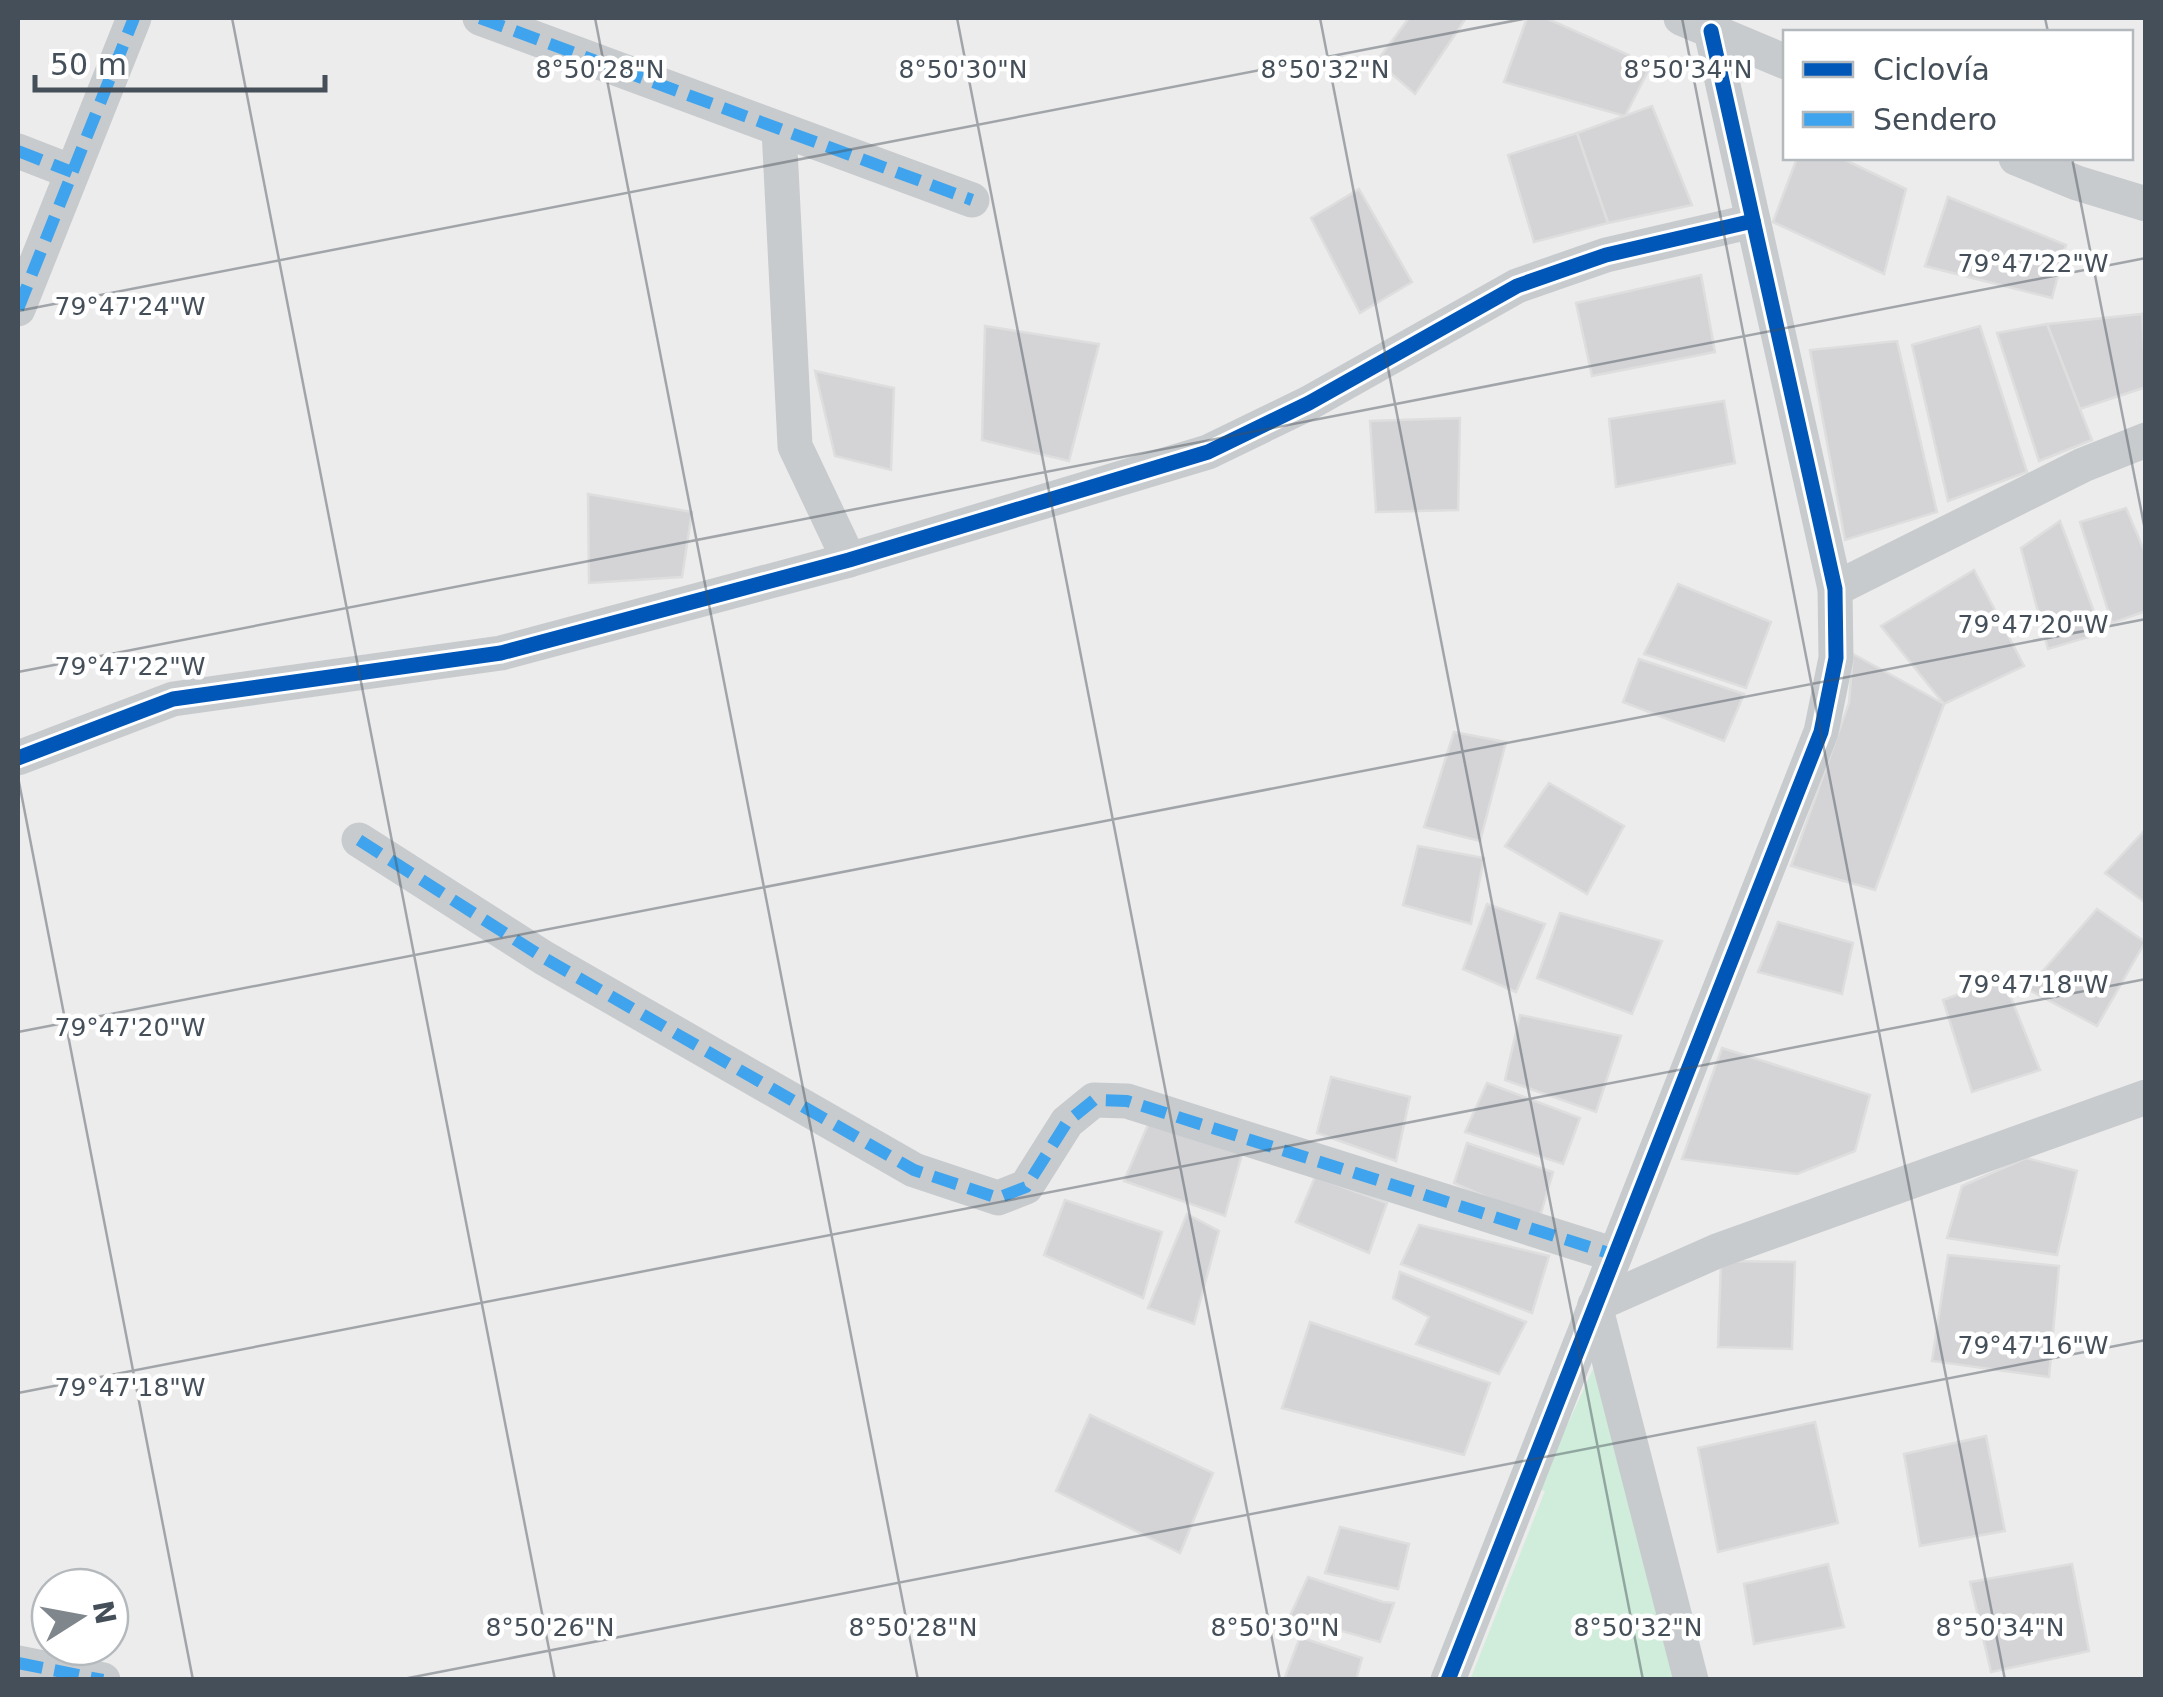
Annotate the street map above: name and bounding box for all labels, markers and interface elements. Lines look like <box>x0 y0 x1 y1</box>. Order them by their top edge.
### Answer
scale bar <box>35 30 325 92</box>
legend <box>1783 30 2133 160</box>
text: 50 m <box>50 47 127 82</box>
text: Ciclovía <box>1873 52 1990 87</box>
text: 8°50'28"N <box>535 55 665 84</box>
text: 8°50'30"N <box>898 55 1028 84</box>
text: 8°50'32"N <box>1260 55 1390 84</box>
text: 8°50'34"N <box>1623 55 1753 84</box>
text: Sendero <box>1873 102 1997 137</box>
text: 79°47'22"W <box>1957 249 2109 278</box>
text: 79°47'24"W <box>54 292 206 321</box>
text: 79°47'20"W <box>1957 610 2109 639</box>
text: 79°47'22"W <box>54 652 206 681</box>
text: 79°47'18"W <box>1957 970 2109 999</box>
text: 79°47'20"W <box>54 1013 206 1042</box>
text: 79°47'16"W <box>1957 1331 2109 1360</box>
text: 79°47'18"W <box>54 1373 206 1402</box>
north arrow <box>30 1567 130 1667</box>
text: N <box>86 1598 122 1627</box>
text: 8°50'26"N <box>485 1613 615 1642</box>
text: 8°50'28"N <box>848 1613 978 1642</box>
text: 8°50'30"N <box>1210 1613 1340 1642</box>
text: 8°50'32"N <box>1573 1613 1703 1642</box>
text: 8°50'34"N <box>1935 1613 2065 1642</box>

